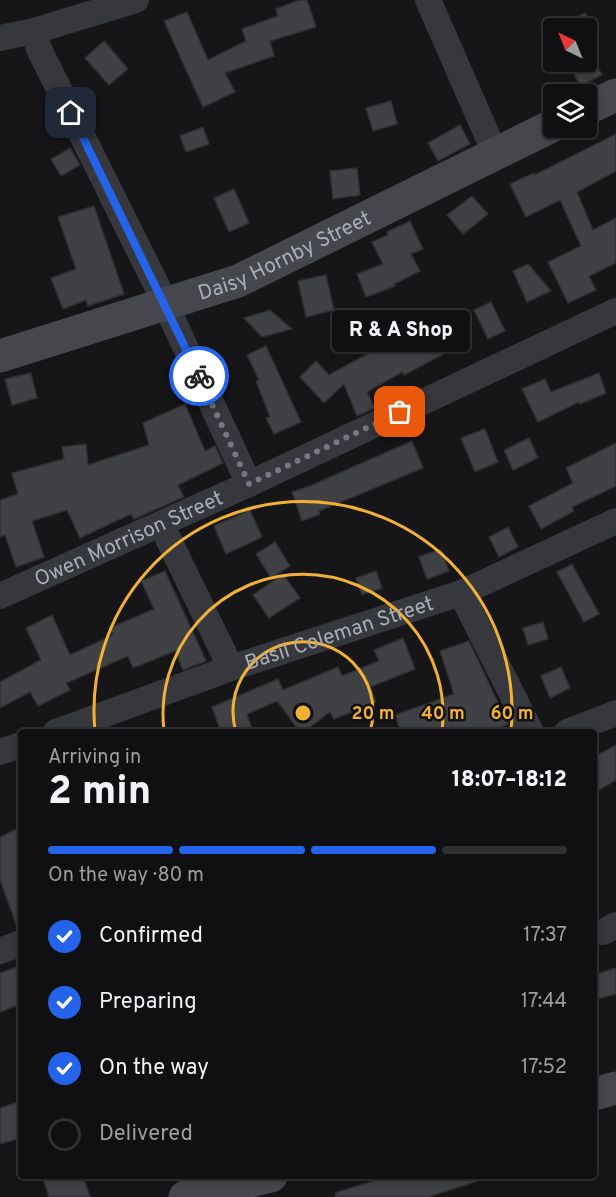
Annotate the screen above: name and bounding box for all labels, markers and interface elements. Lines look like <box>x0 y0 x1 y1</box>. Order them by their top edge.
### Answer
north arrow <box>543 18 597 72</box>
map controls <box>543 18 597 138</box>
button: layers <box>543 84 597 138</box>
pin <box>45 87 96 138</box>
icon: home <box>54 96 87 129</box>
street label: Daisy Hornby Street <box>195 205 376 308</box>
callout: R & A Shop <box>331 310 469 352</box>
text: R & A Shop <box>349 318 453 344</box>
courier <box>169 346 229 406</box>
icon: bike <box>183 360 216 393</box>
pin <box>374 386 425 437</box>
icon: bag <box>383 395 416 428</box>
street label: Owen Morrison Street <box>31 485 228 594</box>
street label: Basil Coleman Street <box>242 591 437 678</box>
centre of rings <box>293 703 313 723</box>
text: 20 m <box>351 703 395 726</box>
text: 40 m <box>421 703 465 726</box>
text: 60 m <box>490 703 534 726</box>
text: Arriving in <box>48 745 141 771</box>
text: 18:07–18:12 <box>452 767 567 794</box>
text: 2 min <box>48 769 151 818</box>
text: On the way · 80 m <box>48 863 204 889</box>
icon: check <box>48 920 81 953</box>
text: Confirmed <box>99 923 203 950</box>
text: 17:37 <box>523 923 567 949</box>
icon: check <box>48 986 81 1019</box>
text: Preparing <box>99 989 197 1016</box>
text: 17:44 <box>521 989 567 1015</box>
icon: check <box>48 1052 81 1085</box>
text: On the way <box>99 1055 209 1082</box>
text: 17:52 <box>521 1055 567 1081</box>
text: Delivered <box>99 1121 193 1148</box>

